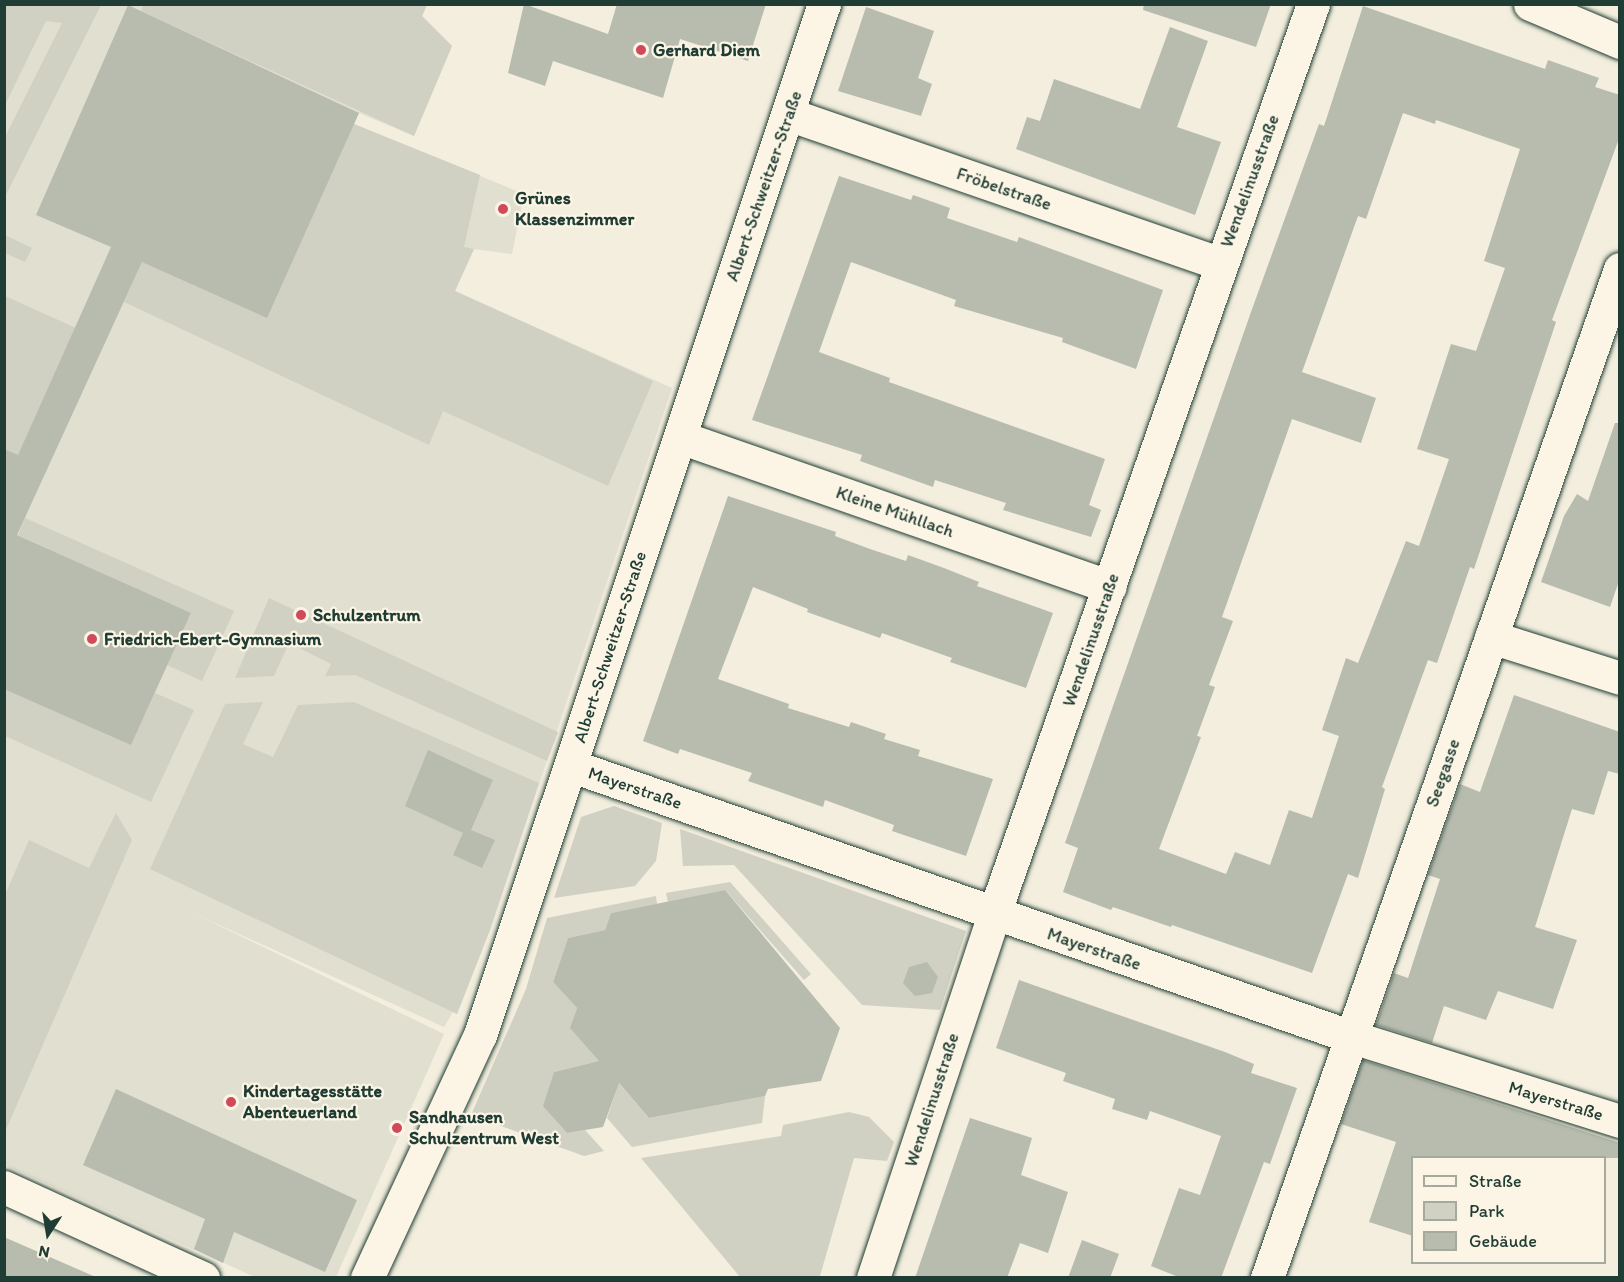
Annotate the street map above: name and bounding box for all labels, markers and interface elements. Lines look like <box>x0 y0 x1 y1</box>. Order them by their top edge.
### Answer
place label: Gerhard Diem <box>653 39 761 61</box>
marker: Gerhard Diem <box>634 43 648 57</box>
street label: Albert-Schweitzer-Straße <box>721 88 807 284</box>
street label: Wendelinusstraße <box>1216 112 1284 250</box>
street label: Fröbelstraße <box>954 163 1054 215</box>
place label: Grünes Klassenzimmer <box>515 188 634 230</box>
marker: Grünes Klassenzimmer <box>496 202 510 216</box>
street label: Kleine Mühllach <box>833 482 957 542</box>
street label: Albert-Schweitzer-Straße <box>569 549 651 745</box>
street label: Wendelinusstraße <box>1058 570 1124 710</box>
place label: Schulzentrum <box>313 604 421 626</box>
marker: Schulzentrum <box>294 608 308 622</box>
place label: Friedrich-Ebert-Gymnasium <box>104 628 322 650</box>
marker: Friedrich-Ebert-Gymnasium <box>85 632 99 646</box>
street label: Seegasse <box>1421 736 1465 810</box>
street label: Mayerstraße <box>585 762 685 814</box>
street label: Mayerstraße <box>1044 923 1144 975</box>
street label: Wendelinusstraße <box>900 1030 964 1170</box>
street label: Mayerstraße <box>1506 1076 1606 1126</box>
place label: Kindertagesstätte Abenteuerland <box>243 1081 382 1124</box>
marker: Kindertagesstätte Abenteuerland <box>224 1095 238 1109</box>
place label: Sandhausen Schulzentrum West <box>409 1107 559 1150</box>
marker: Sandhausen Schulzentrum West <box>390 1121 404 1135</box>
legend <box>1411 1156 1606 1264</box>
text: Straße <box>1469 1170 1522 1192</box>
text: Park <box>1469 1200 1504 1222</box>
north arrow <box>18 1204 78 1264</box>
text: Gebäude <box>1469 1230 1537 1252</box>
text: N <box>37 1242 51 1263</box>

